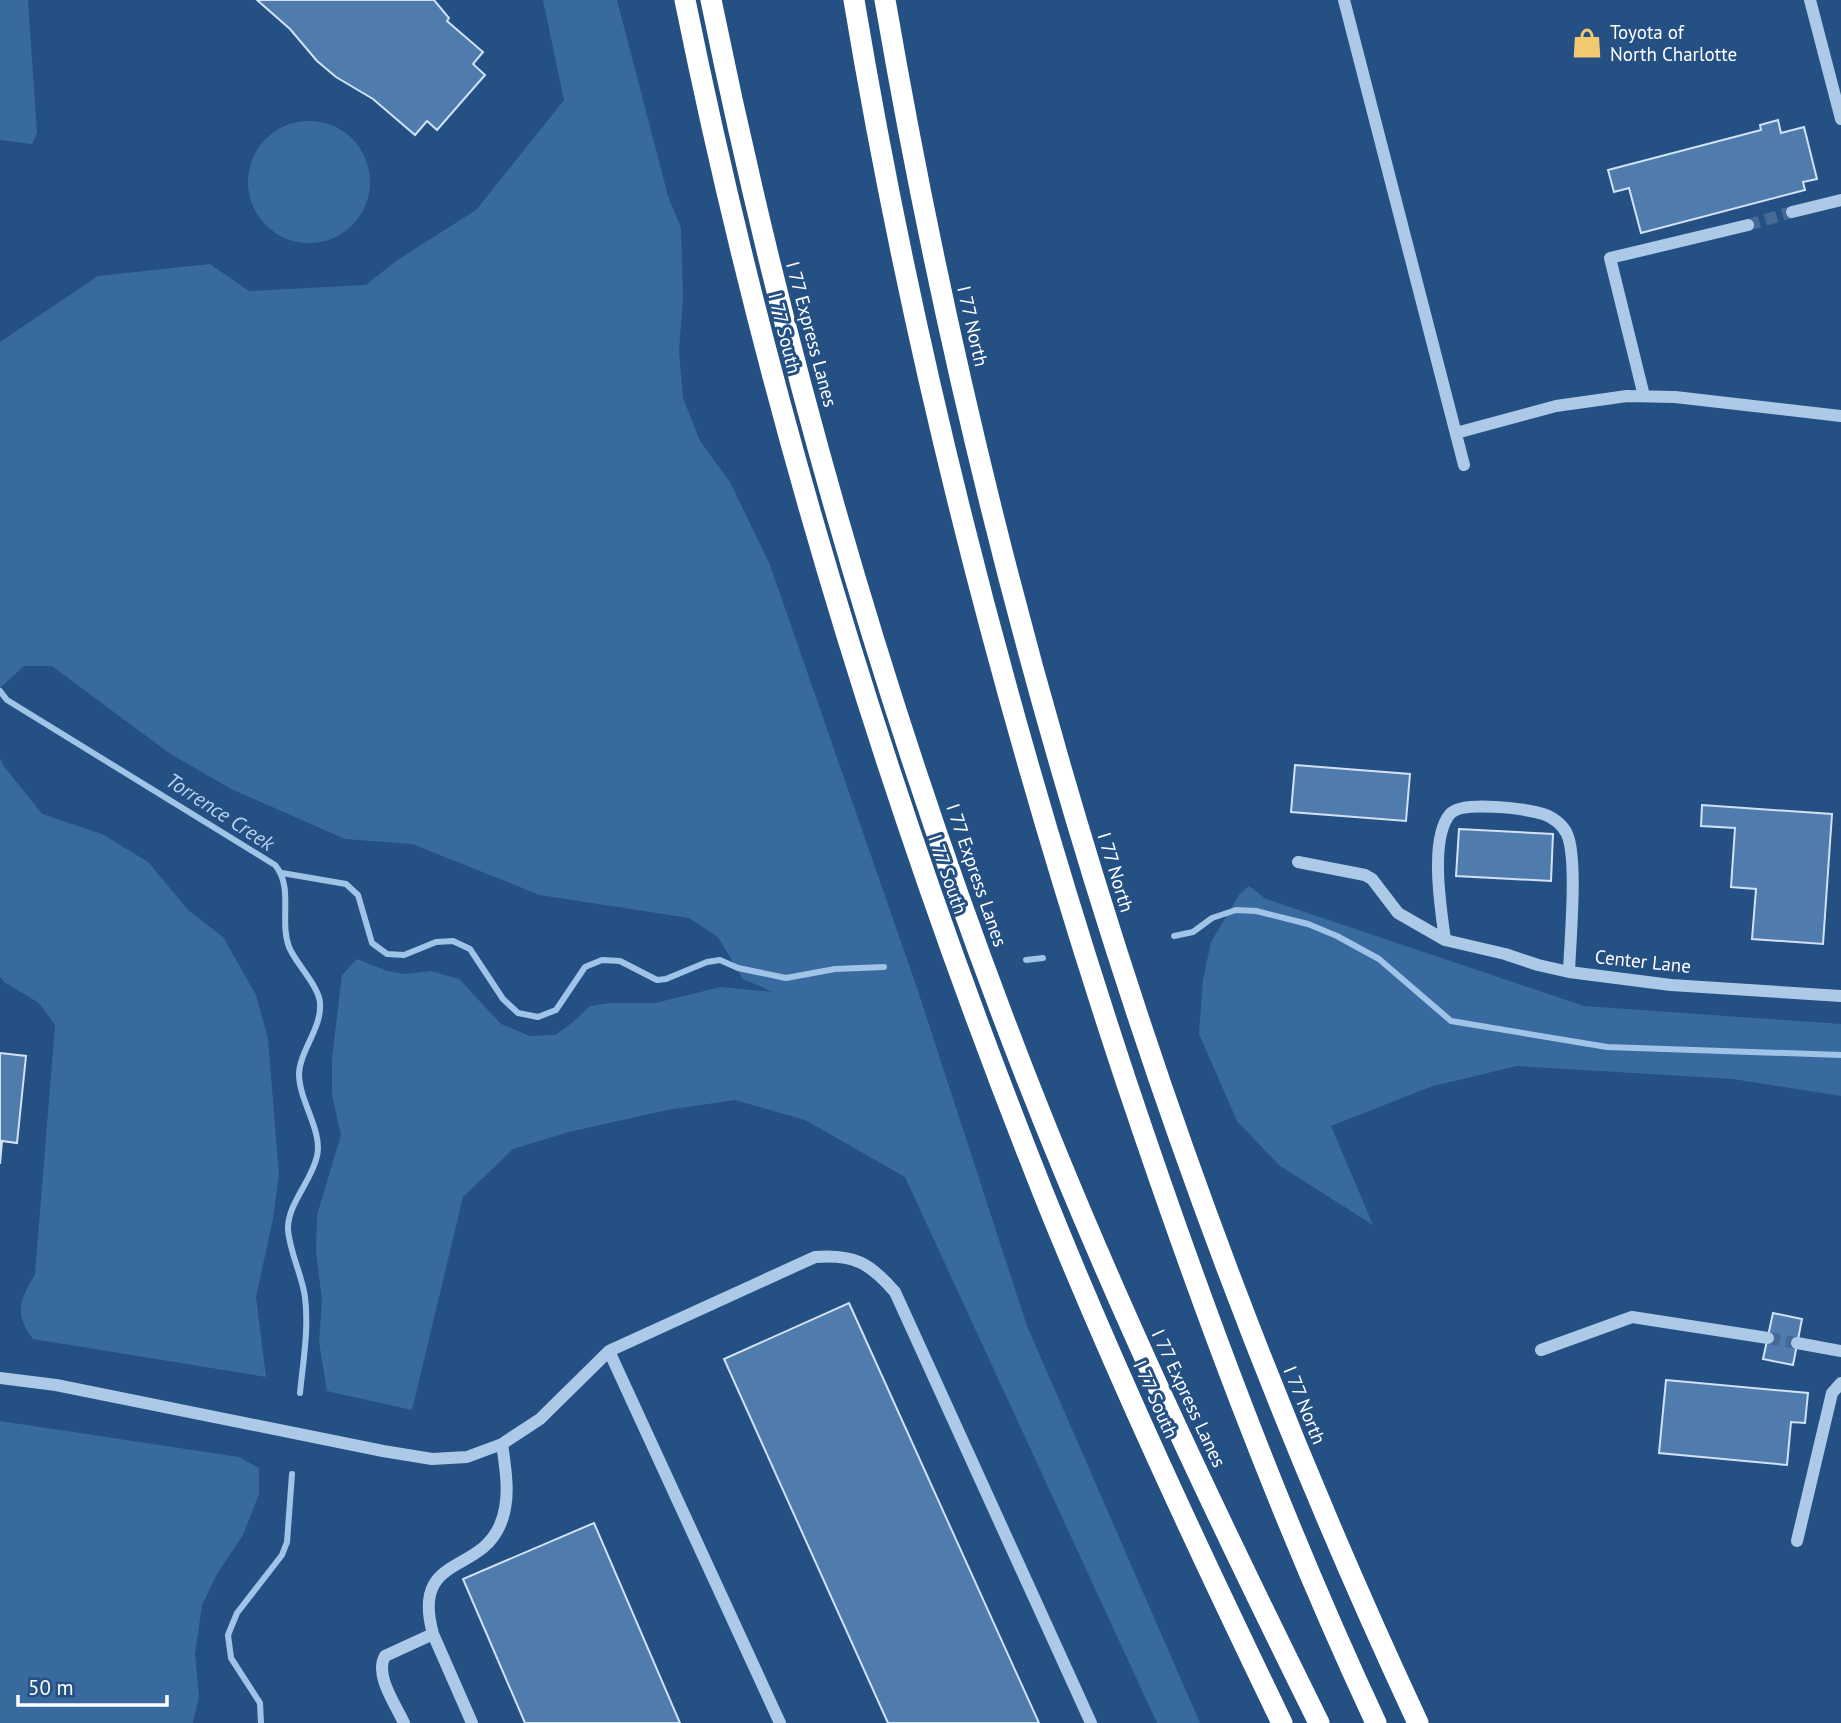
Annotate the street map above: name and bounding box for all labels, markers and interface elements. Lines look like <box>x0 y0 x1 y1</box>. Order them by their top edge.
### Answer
place label: Toyota of North Charlotte <box>1610 20 1737 66</box>
shop icon: Toyota of North Charlotte <box>1570 26 1604 60</box>
street label: I 77 Express Lanes <box>781 259 843 409</box>
street label: I 77 North <box>952 283 994 369</box>
street label: I 77 South <box>763 290 807 376</box>
water label: Torrence Creek <box>161 767 281 857</box>
street label: I 77 Express Lanes <box>941 800 1013 950</box>
street label: I 77 North <box>1093 829 1139 915</box>
street label: I 77 South <box>923 831 973 917</box>
street label: Center Lane <box>1594 944 1692 978</box>
street label: I 77 Express Lanes <box>1146 1325 1232 1471</box>
street label: I 77 South <box>1128 1356 1184 1442</box>
street label: I 77 North <box>1278 1362 1332 1448</box>
scale bar <box>18 1664 166 1708</box>
text: 50 m <box>28 1674 74 1701</box>

